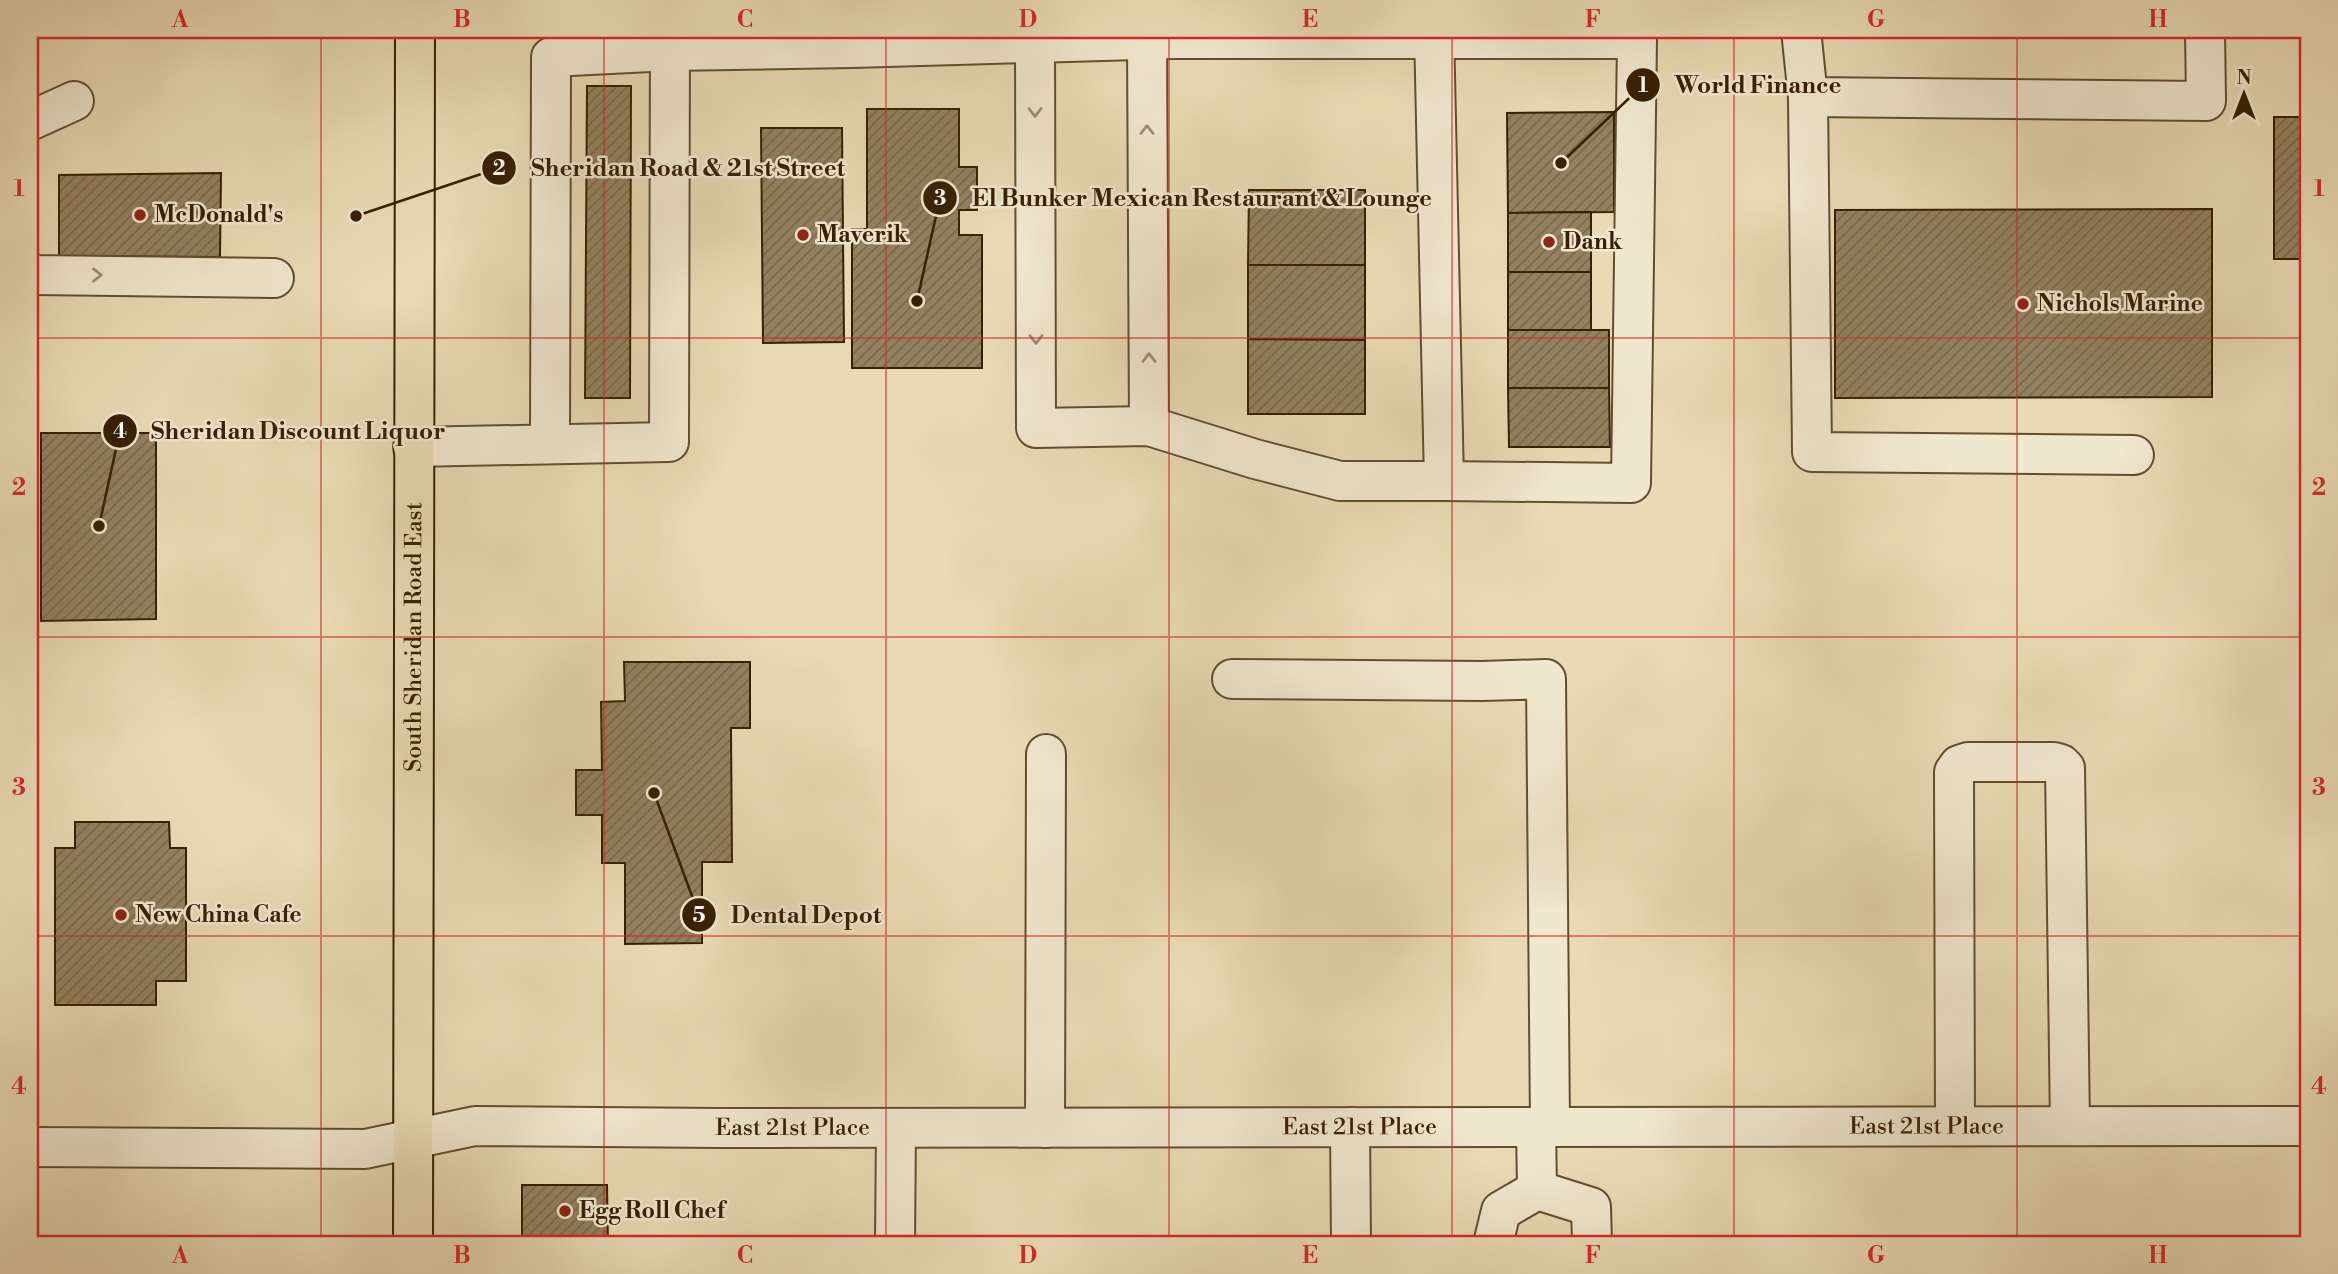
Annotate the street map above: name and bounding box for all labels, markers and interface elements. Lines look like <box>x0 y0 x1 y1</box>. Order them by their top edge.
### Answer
text: A <box>171 6 189 34</box>
text: B <box>453 6 471 34</box>
text: C <box>737 6 753 34</box>
text: D <box>1019 6 1037 34</box>
text: E <box>1302 6 1318 34</box>
text: F <box>1585 6 1601 34</box>
text: G <box>1867 6 1885 34</box>
text: H <box>2149 6 2168 34</box>
north arrow <box>2208 60 2278 130</box>
callout: World Finance <box>1626 62 1855 107</box>
text: N <box>2236 66 2252 90</box>
text: World Finance <box>1674 71 1841 101</box>
text: 1 <box>1638 73 1648 99</box>
one-way arrow <box>1027 107 1043 117</box>
one-way arrow <box>1139 125 1155 135</box>
callout: Sheridan Road & 21st Street <box>482 146 859 191</box>
text: Sheridan Road & 21st Street <box>531 154 846 184</box>
text: 2 <box>492 156 506 182</box>
text: 1 <box>13 175 25 203</box>
callout: El Bunker Mexican Restaurant & Lounge <box>923 175 1446 220</box>
text: 1 <box>2313 175 2325 203</box>
text: El Bunker Mexican Restaurant & Lounge <box>972 184 1432 214</box>
text: 3 <box>934 186 946 212</box>
place label: McDonald's <box>154 201 283 229</box>
marker: McDonald's <box>132 207 148 223</box>
place label: Maverik <box>817 221 908 249</box>
marker: Maverik <box>795 227 811 243</box>
place label: Dank <box>1563 228 1623 256</box>
marker: Dank <box>1541 234 1557 250</box>
one-way arrow <box>92 267 103 283</box>
place label: Nichols Marine <box>2037 290 2203 318</box>
marker: Nichols Marine <box>2015 296 2031 312</box>
one-way arrow <box>1028 334 1044 345</box>
one-way arrow <box>1141 352 1156 363</box>
callout: Sheridan Discount Liquor <box>102 408 460 453</box>
text: Sheridan Discount Liquor <box>151 417 445 447</box>
text: 4 <box>113 419 127 445</box>
text: 2 <box>12 474 26 502</box>
text: 2 <box>2312 474 2326 502</box>
street label: South Sheridan Road East <box>400 502 428 772</box>
text: 3 <box>12 774 26 802</box>
text: 3 <box>2312 774 2326 802</box>
callout: Dental Depot <box>682 892 895 937</box>
place label: New China Cafe <box>135 901 302 929</box>
text: Dental Depot <box>731 901 882 931</box>
text: 5 <box>692 903 706 929</box>
marker: New China Cafe <box>113 907 129 923</box>
text: 4 <box>11 1073 27 1101</box>
text: 4 <box>2311 1073 2327 1101</box>
street label: East 21st Place <box>1849 1112 2004 1141</box>
street label: East 21st Place <box>1282 1113 1437 1141</box>
street label: East 21st Place <box>715 1114 870 1142</box>
place label: Egg Roll Chef <box>579 1197 728 1225</box>
marker: Egg Roll Chef <box>557 1203 573 1219</box>
text: A <box>171 1242 189 1270</box>
text: B <box>453 1242 471 1270</box>
text: C <box>737 1242 753 1270</box>
text: D <box>1019 1242 1037 1270</box>
text: E <box>1302 1242 1318 1270</box>
text: F <box>1585 1242 1601 1270</box>
text: G <box>1867 1242 1885 1270</box>
text: H <box>2149 1242 2168 1270</box>

